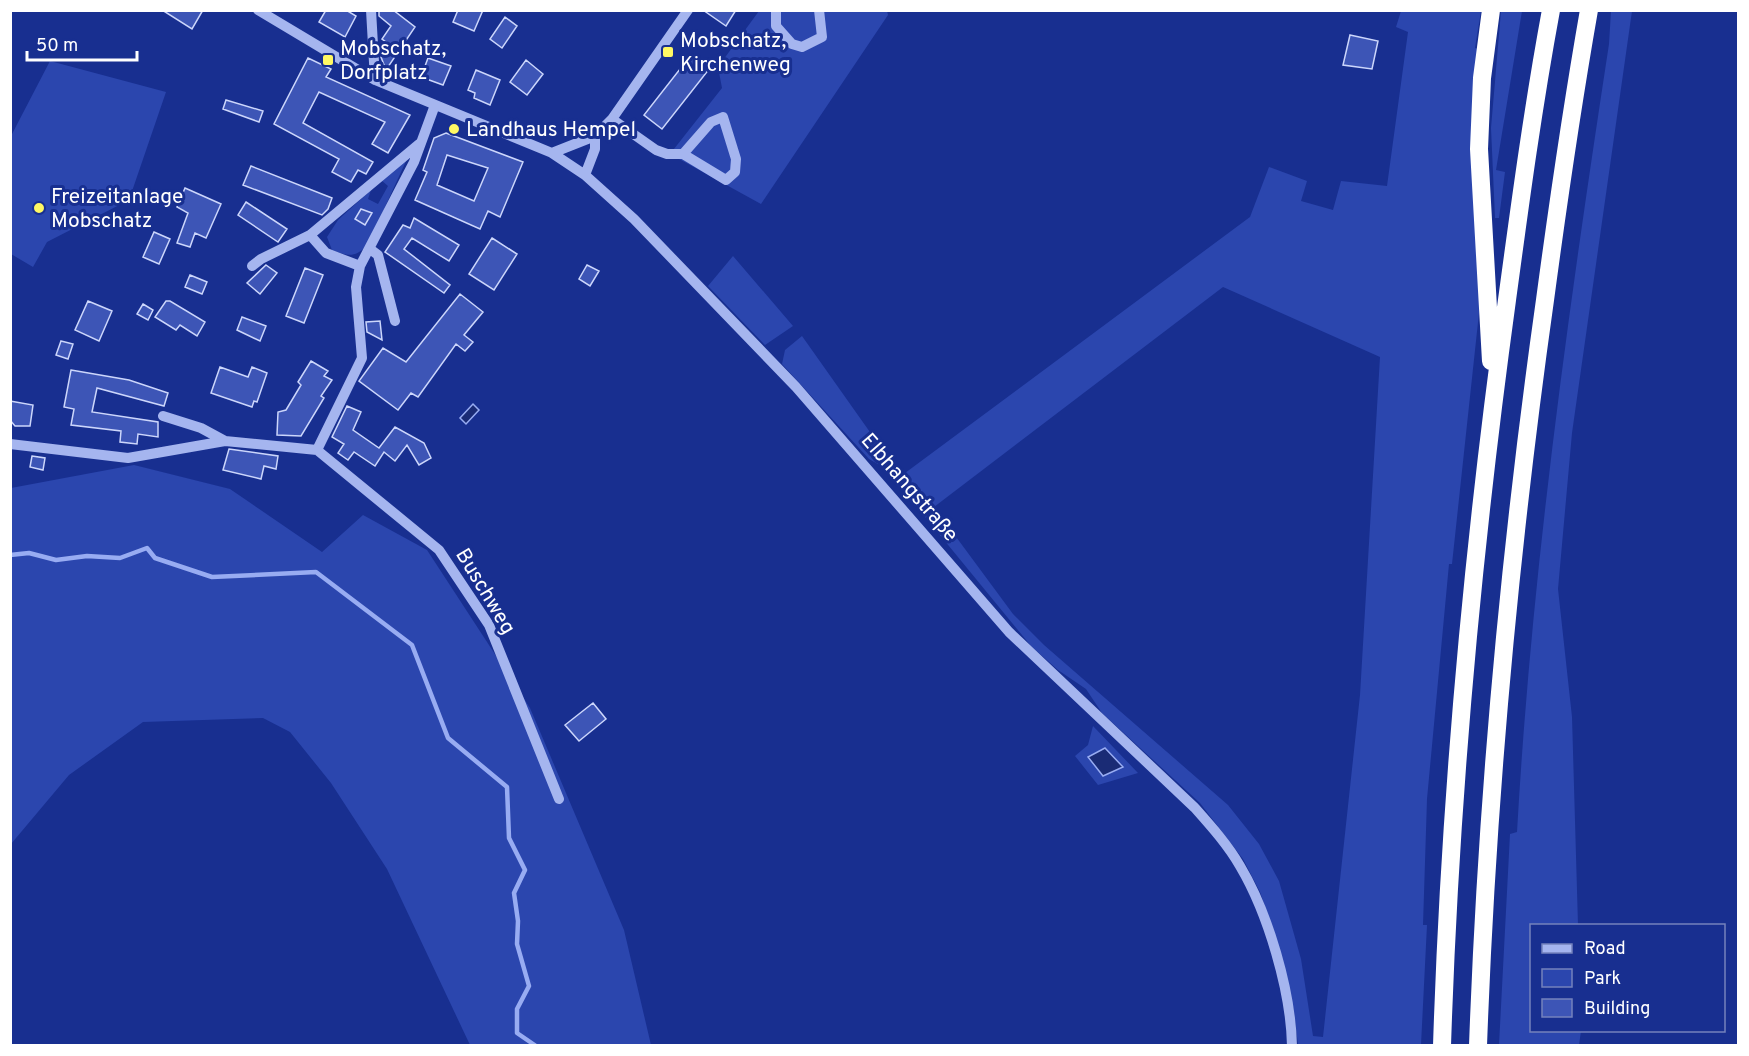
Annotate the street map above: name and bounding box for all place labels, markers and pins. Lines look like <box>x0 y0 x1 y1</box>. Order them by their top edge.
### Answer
place label: Mobschatz, Kirchenweg <box>680 28 791 79</box>
place label: Mobschatz, Dorfplatz <box>340 36 446 87</box>
marker: Mobschatz, Kirchenweg <box>661 45 675 59</box>
marker: Mobschatz, Dorfplatz <box>321 53 335 67</box>
place label: Landhaus Hempel <box>466 117 636 144</box>
marker: Landhaus Hempel <box>447 122 461 136</box>
place label: Freizeitanlage Mobschatz <box>51 184 183 235</box>
marker: Freizeitanlage Mobschatz <box>32 201 46 215</box>

